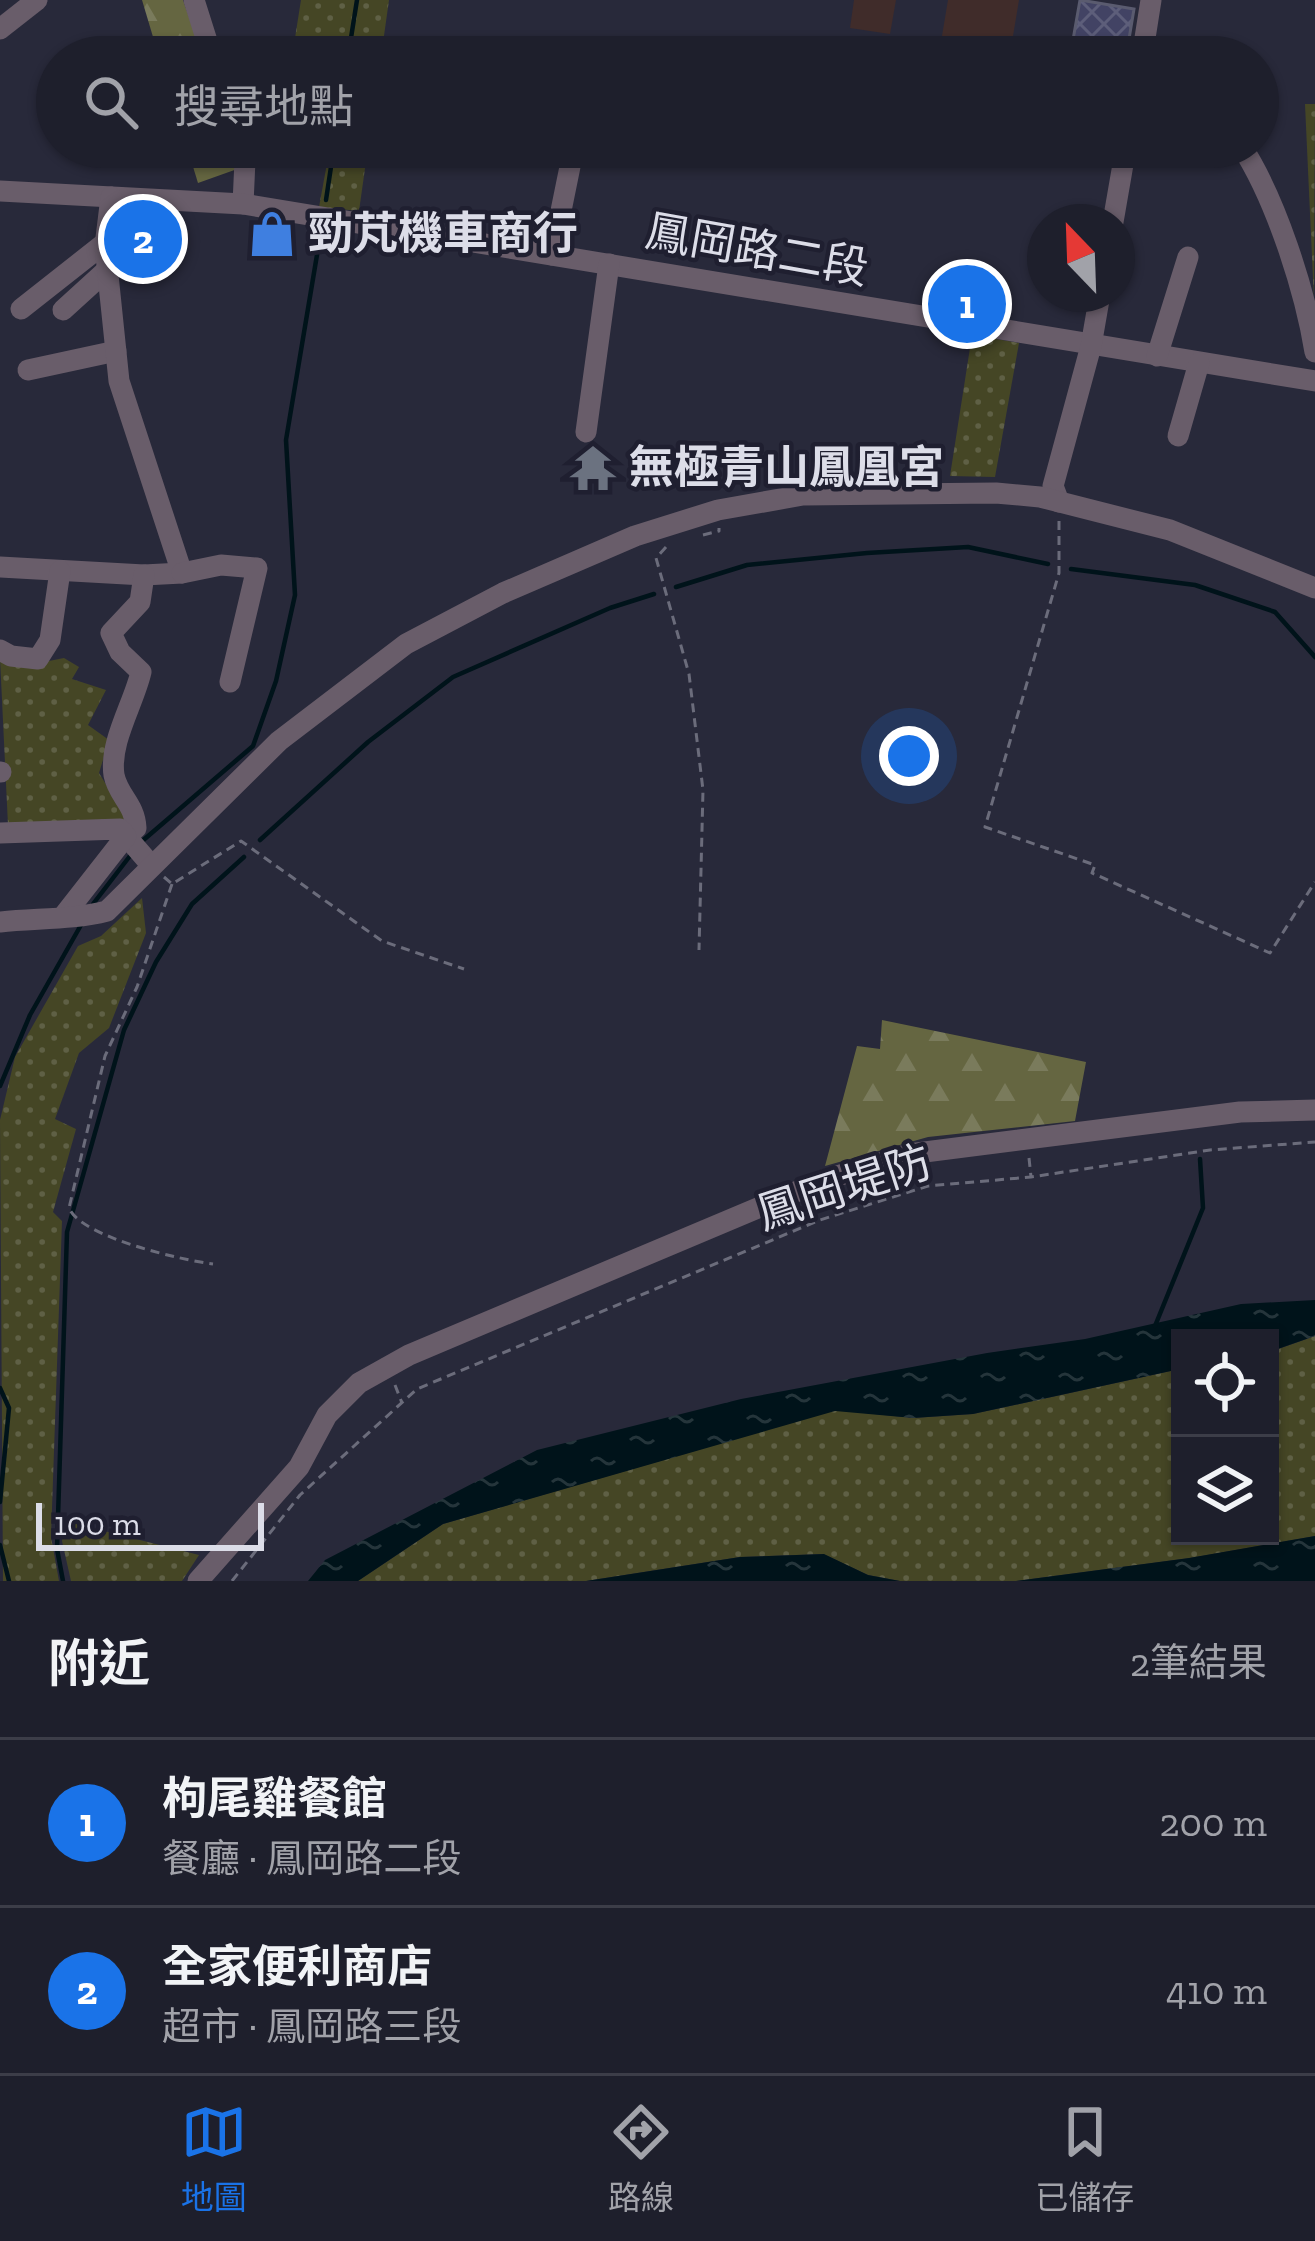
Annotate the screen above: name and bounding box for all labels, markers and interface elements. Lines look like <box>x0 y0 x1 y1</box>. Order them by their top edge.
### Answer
search box <box>36 36 1279 168</box>
icon: search <box>78 69 144 135</box>
text: 搜尋地點 <box>174 80 354 134</box>
pin: 2 <box>104 194 182 284</box>
street label: 鳳岡路二段 <box>642 204 872 296</box>
north arrow <box>1027 204 1135 312</box>
place label: 勁芃機車商行 <box>308 207 578 261</box>
shop icon: 勁芃機車商行 <box>247 209 297 259</box>
pin: 1 <box>928 259 1006 349</box>
place label: 無極青山鳳凰宮 <box>629 441 944 495</box>
temple icon: 無極青山鳳凰宮 <box>568 443 618 493</box>
your location <box>879 726 939 786</box>
street label: 鳳岡堤防 <box>750 1135 938 1241</box>
map controls <box>1171 1329 1279 1545</box>
button: locate <box>1171 1329 1279 1437</box>
button: layers <box>1171 1437 1279 1545</box>
scale bar <box>36 1497 264 1550</box>
text: 100 m <box>54 1504 141 1543</box>
text: 附近 <box>48 1633 150 1694</box>
text: 2筆結果 <box>1130 1639 1267 1686</box>
text: 枸尾雞餐館 <box>162 1772 387 1826</box>
text: 1 <box>79 1799 95 1846</box>
text: 200 m <box>1159 1799 1267 1846</box>
text: 餐廳 · 鳳岡路二段 <box>162 1835 461 1882</box>
text: 全家便利商店 <box>162 1940 432 1994</box>
text: 2 <box>77 1967 97 2014</box>
text: 410 m <box>1166 1967 1267 2014</box>
text: 超市 · 鳳岡路三段 <box>162 2003 461 2050</box>
tab: 地圖 <box>181 2099 247 2219</box>
tab: 路線 <box>608 2099 674 2219</box>
tab: 已儲存 <box>1035 2099 1134 2219</box>

